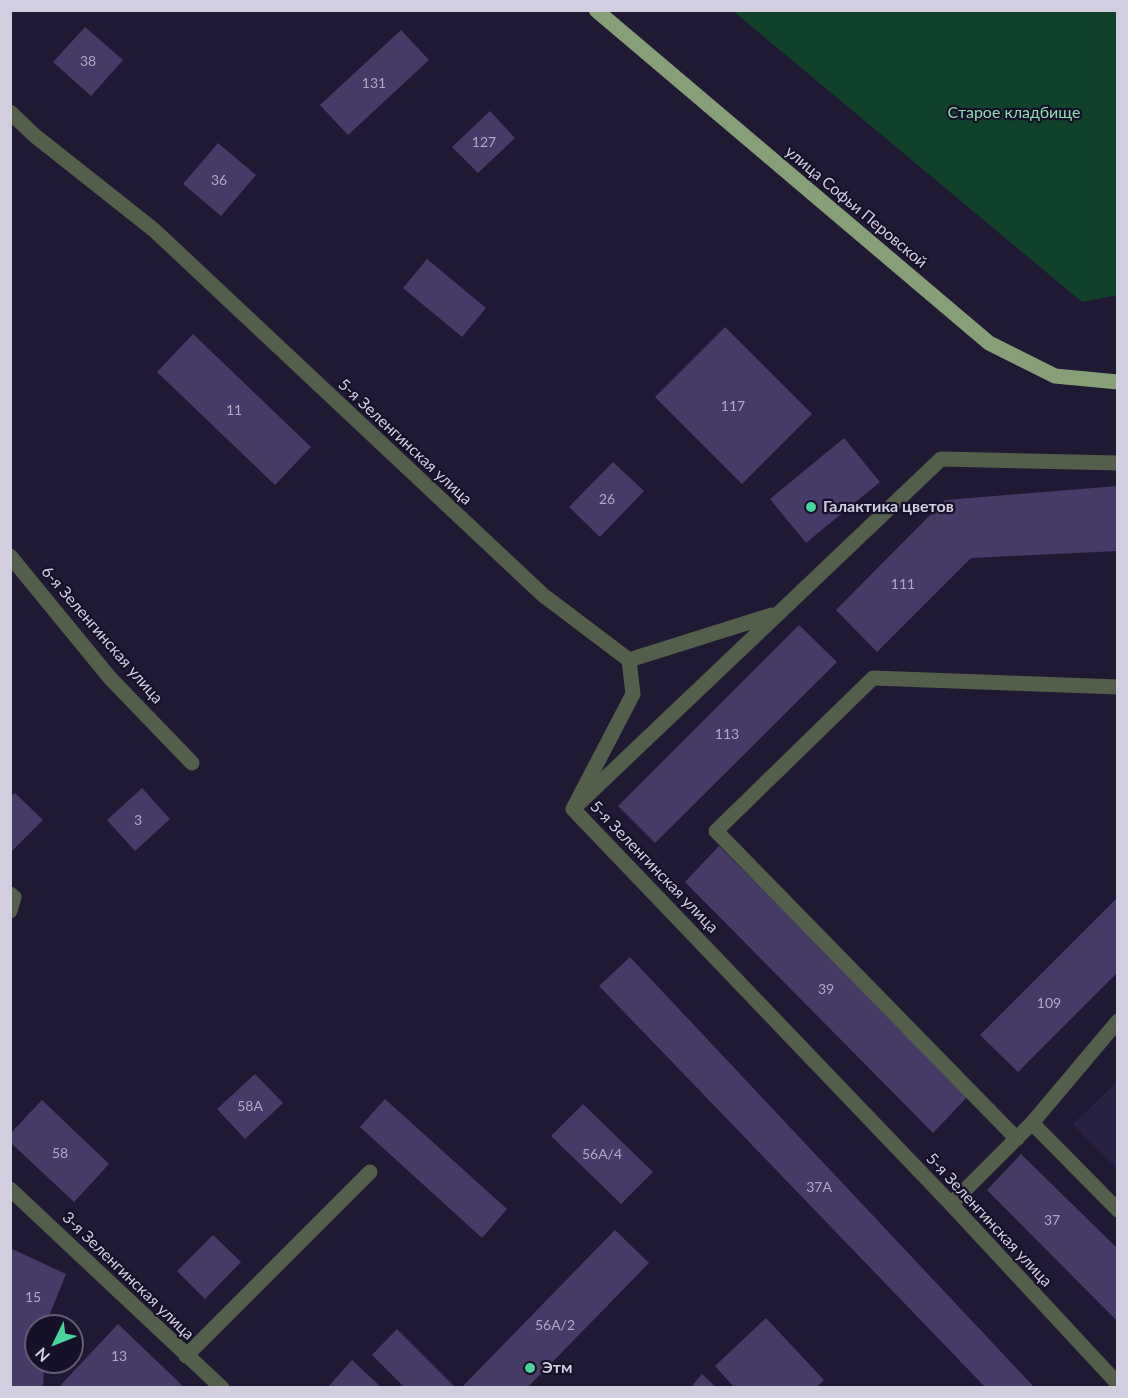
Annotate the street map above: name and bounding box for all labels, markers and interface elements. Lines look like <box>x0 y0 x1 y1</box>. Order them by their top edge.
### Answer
house number: 38 <box>80 53 96 69</box>
house number: 131 <box>362 75 386 91</box>
park label: Старое кладбище <box>948 103 1080 123</box>
house number: 127 <box>472 134 496 150</box>
street label: улица Софьи Перовской <box>781 142 931 272</box>
house number: 36 <box>211 172 227 188</box>
street label: 5-я Зеленгинская улица <box>334 375 476 509</box>
house number: 117 <box>721 398 745 414</box>
house number: 11 <box>226 402 242 418</box>
house number: 26 <box>599 491 615 507</box>
place label: Галактика цветов <box>823 497 954 517</box>
marker: Галактика цветов <box>804 500 818 514</box>
street label: 6-я Зеленгинская улица <box>37 562 167 708</box>
house number: 111 <box>891 576 915 592</box>
house number: 113 <box>715 726 739 742</box>
street label: 5-я Зеленгинская улица <box>586 797 722 937</box>
house number: 3 <box>134 812 142 828</box>
house number: 39 <box>818 981 834 997</box>
house number: 109 <box>1037 995 1061 1011</box>
house number: 58А <box>237 1098 263 1114</box>
house number: 58 <box>52 1145 68 1161</box>
house number: 56А/4 <box>582 1146 622 1162</box>
street label: 5-я Зеленгинская улица <box>922 1149 1056 1291</box>
house number: 37А <box>806 1179 832 1195</box>
street label: 3-я Зеленгинская улица <box>58 1208 198 1344</box>
house number: 37 <box>1044 1212 1060 1228</box>
house number: 15 <box>25 1289 41 1305</box>
north arrow <box>24 1314 84 1374</box>
house number: 56А/2 <box>535 1317 575 1333</box>
text: N <box>31 1344 53 1366</box>
house number: 13 <box>111 1348 127 1364</box>
place label: Этм <box>542 1358 572 1378</box>
marker: Этм <box>523 1361 537 1375</box>

